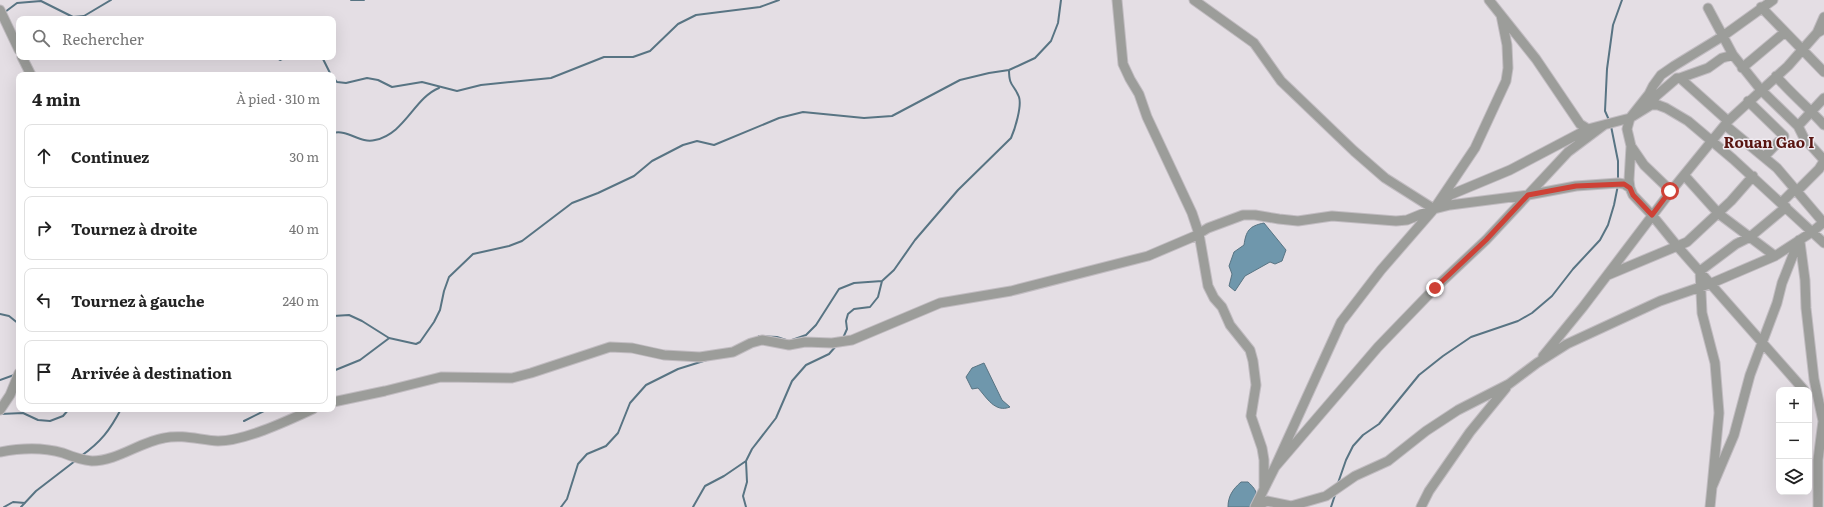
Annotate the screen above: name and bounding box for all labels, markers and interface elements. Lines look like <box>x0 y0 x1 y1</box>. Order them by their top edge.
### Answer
search box <box>16 16 336 60</box>
icon: search <box>30 27 52 49</box>
text: Rechercher <box>62 27 144 50</box>
text: 4 min <box>32 86 81 111</box>
text: À pied · 310 m <box>236 89 320 108</box>
district label: Rouan Gao I <box>1724 130 1814 153</box>
icon: ahead <box>33 145 55 167</box>
text: Continuez <box>71 145 149 168</box>
text: 30 m <box>289 147 319 166</box>
route start <box>1661 182 1679 200</box>
icon: right <box>33 217 55 239</box>
text: Tournez à droite <box>71 217 197 240</box>
text: 40 m <box>289 219 319 238</box>
route end <box>1426 279 1444 297</box>
icon: left <box>33 289 55 311</box>
text: Tournez à gauche <box>71 289 204 312</box>
text: 240 m <box>283 291 319 310</box>
icon: arrive <box>33 361 55 383</box>
text: Arrivée à destination <box>71 361 232 384</box>
map controls <box>1776 387 1812 495</box>
button: + <box>1776 387 1812 423</box>
button: − <box>1776 423 1812 459</box>
button: layers <box>1776 459 1812 495</box>

